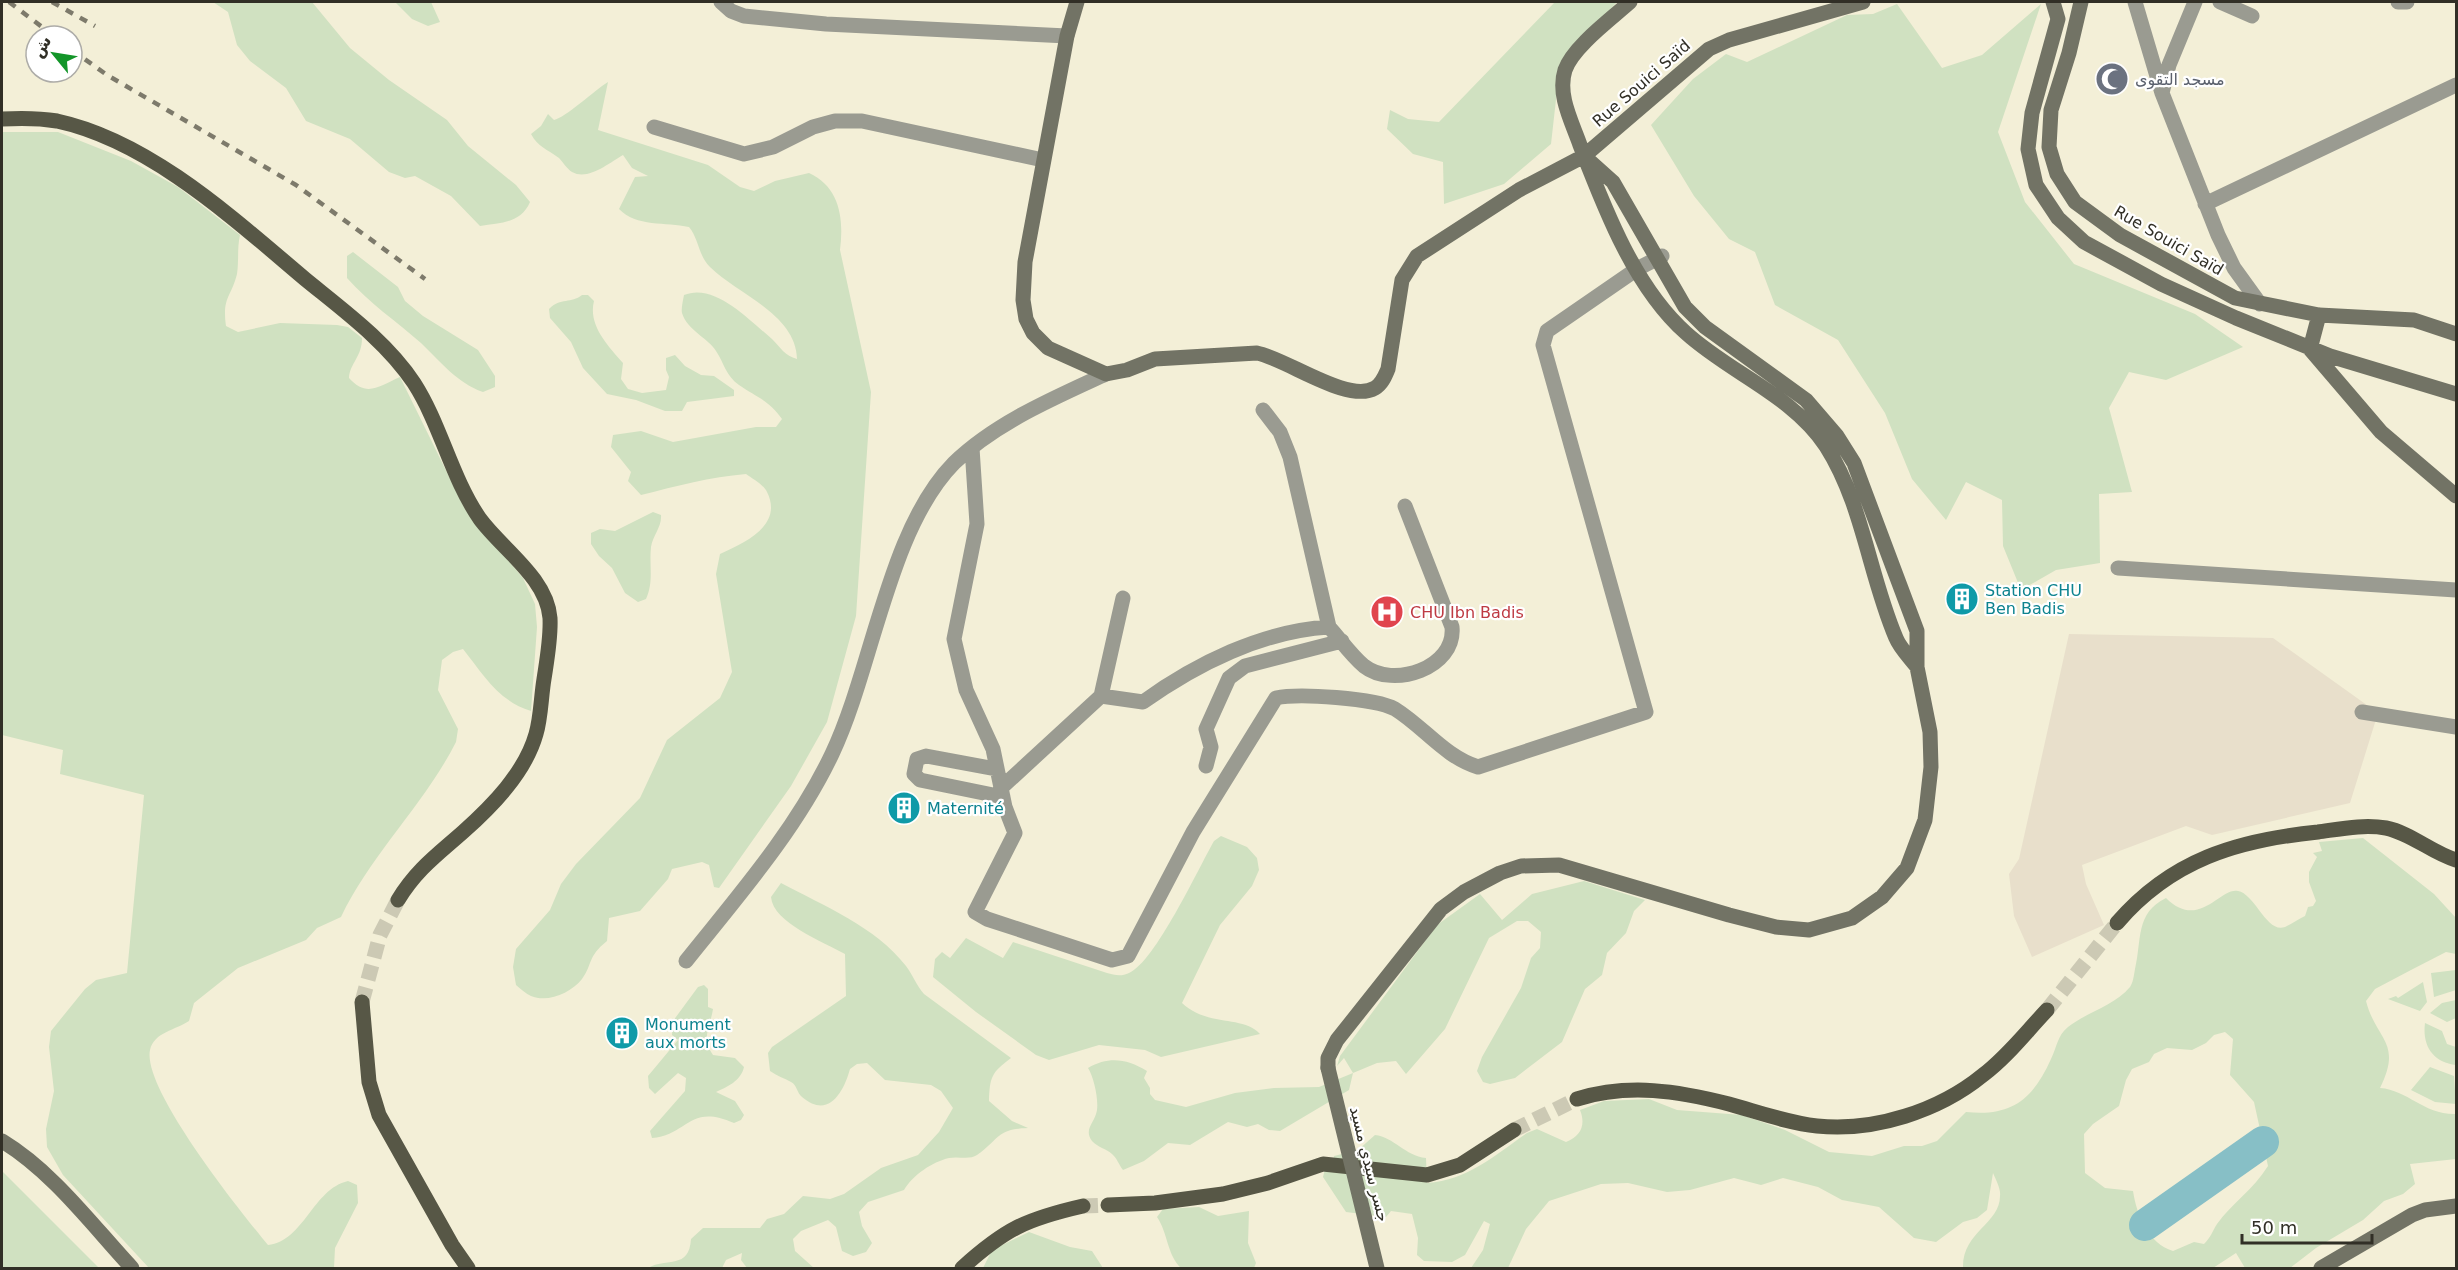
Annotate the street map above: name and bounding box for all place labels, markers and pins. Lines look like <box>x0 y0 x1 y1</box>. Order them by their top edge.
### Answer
mosque icon: مسجد التقوى <box>2094 61 2130 97</box>
place label: مسجد التقوى <box>2135 70 2225 90</box>
building icon: Station CHU Ben Badis <box>1944 581 1980 617</box>
place label: Station CHU Ben Badis <box>1985 581 2082 618</box>
hospital icon: CHU Ibn Badis <box>1369 594 1405 630</box>
place label: CHU Ibn Badis <box>1410 603 1524 622</box>
building icon: Maternité <box>886 790 922 826</box>
place label: Maternité <box>927 799 1004 818</box>
building icon: Monument aux morts <box>604 1015 640 1051</box>
place label: Monument aux morts <box>645 1015 731 1052</box>

